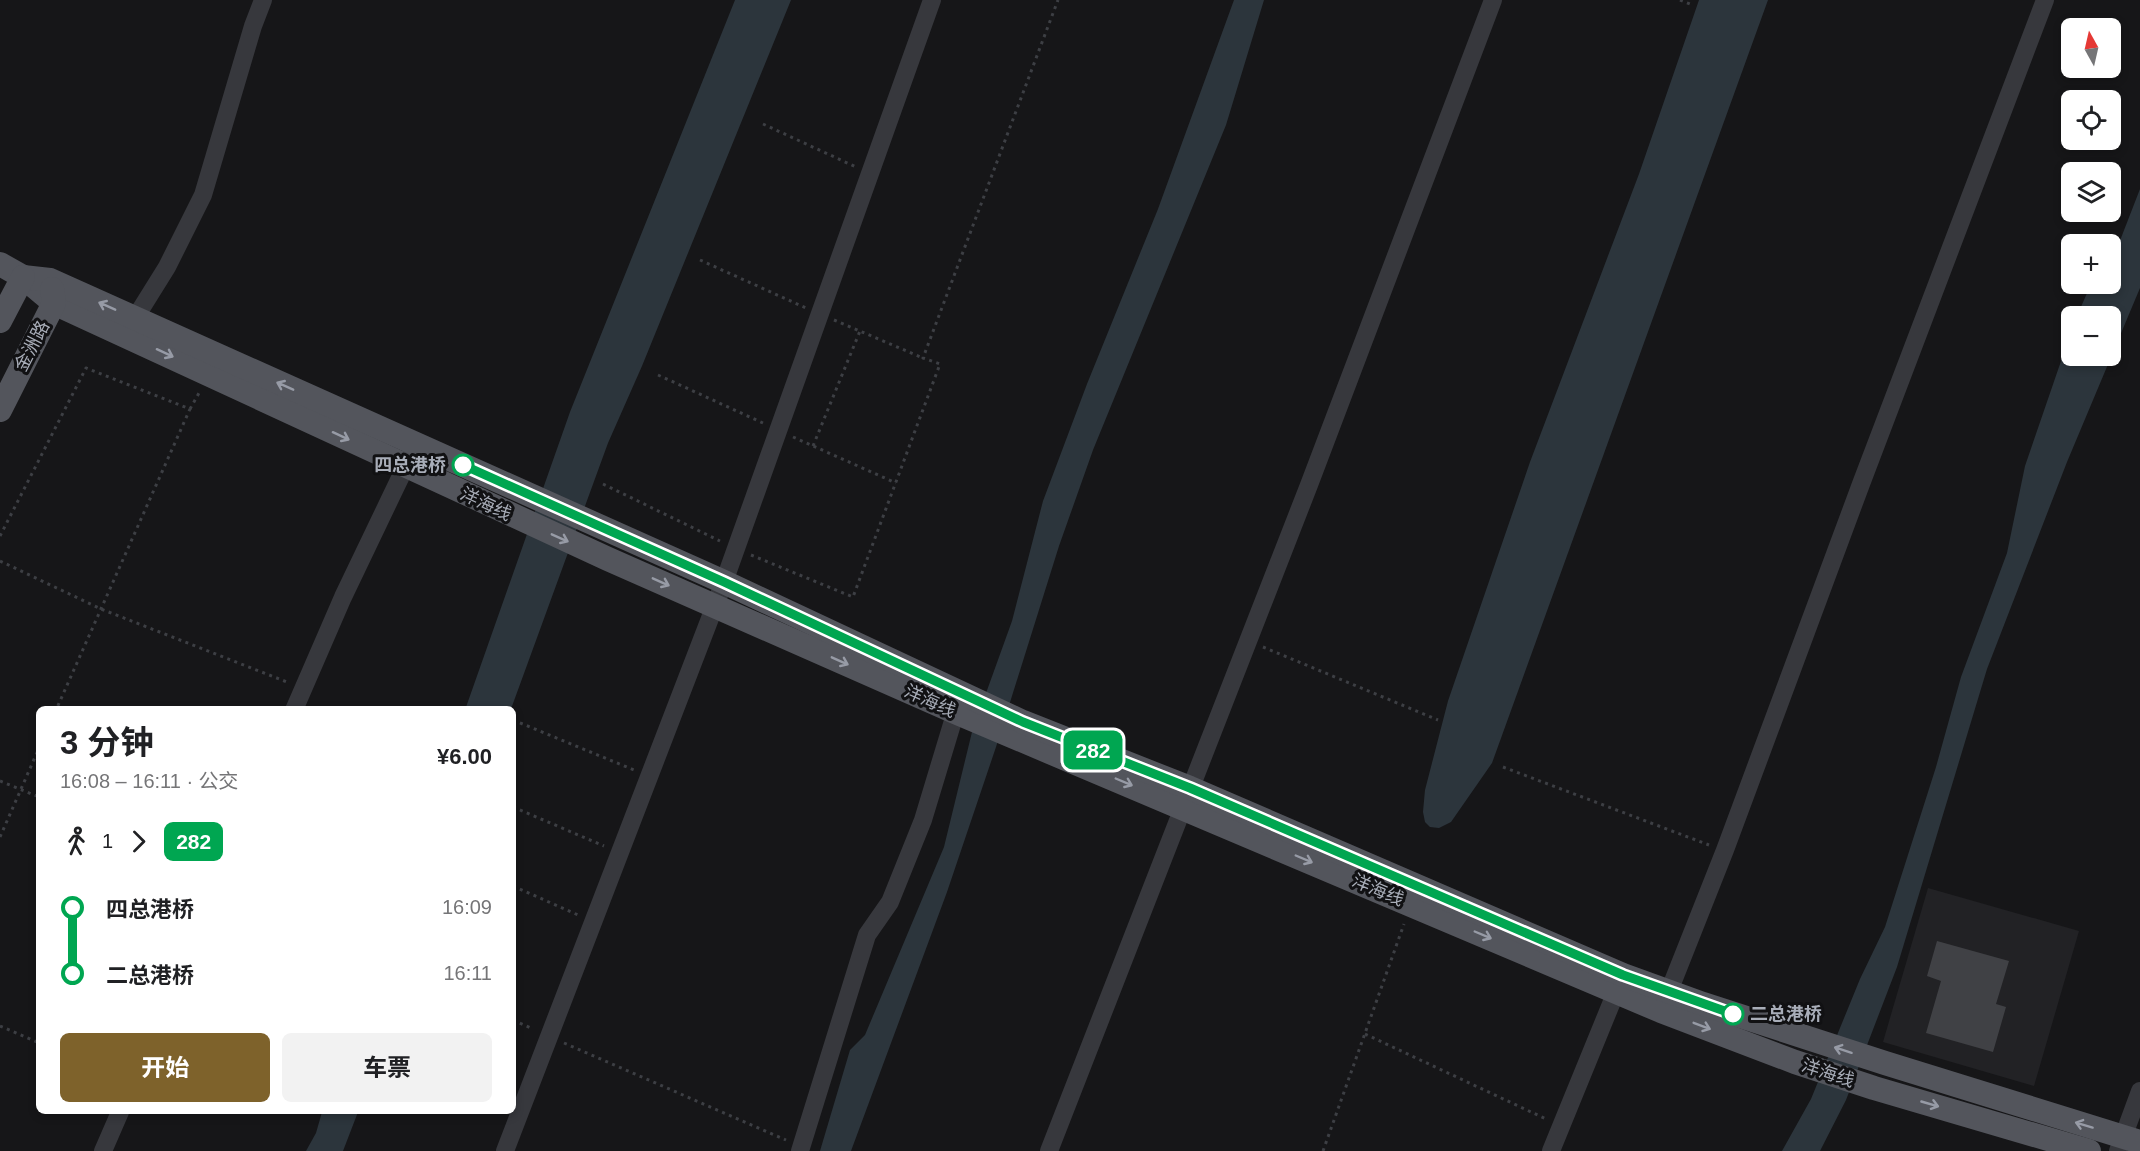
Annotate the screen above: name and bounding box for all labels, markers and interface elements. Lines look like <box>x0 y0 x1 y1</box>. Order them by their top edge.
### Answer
north arrow <box>2061 18 2121 78</box>
map controls <box>2061 18 2121 366</box>
button: locate <box>2061 90 2121 150</box>
button: layers <box>2061 162 2121 222</box>
button: + <box>2061 234 2121 294</box>
one-way arrow <box>98 299 116 311</box>
button: − <box>2061 306 2121 366</box>
street label: 金洲路 <box>11 317 53 375</box>
one-way arrow <box>155 348 173 360</box>
one-way arrow <box>276 379 294 391</box>
one-way arrow <box>332 431 350 443</box>
marker: 四总港桥 <box>452 454 474 476</box>
place label: 四总港桥 <box>374 455 446 475</box>
street label: 洋海线 <box>457 484 515 524</box>
one-way arrow <box>551 532 569 544</box>
one-way arrow <box>652 577 670 589</box>
one-way arrow <box>830 656 848 667</box>
street label: 洋海线 <box>901 681 959 721</box>
text: 3 分钟 <box>60 724 154 761</box>
line badge: 282 <box>1058 730 1128 770</box>
text: 282 <box>1075 739 1111 762</box>
text: ¥6.00 <box>437 744 492 769</box>
text: 16:08 – 16:11 · 公交 <box>60 770 239 792</box>
one-way arrow <box>1115 777 1133 788</box>
icon: walk <box>60 825 93 858</box>
icon: forward <box>122 825 155 858</box>
text: 1 <box>102 830 113 852</box>
text: 282 <box>176 830 211 853</box>
one-way arrow <box>1294 854 1312 865</box>
street label: 洋海线 <box>1349 870 1407 910</box>
text: 16:09 <box>442 896 492 918</box>
text: 四总港桥 <box>106 897 194 922</box>
one-way arrow <box>1473 930 1492 941</box>
text: 16:11 <box>443 962 492 984</box>
text: 二总港桥 <box>106 963 194 988</box>
marker: 二总港桥 <box>1722 1003 1744 1025</box>
place label: 二总港桥 <box>1750 1004 1822 1024</box>
one-way arrow <box>1692 1022 1711 1033</box>
button: 开始 <box>60 1033 270 1102</box>
button: 车票 <box>282 1033 492 1102</box>
one-way arrow <box>1834 1043 1853 1054</box>
street label: 洋海线 <box>1799 1055 1857 1091</box>
one-way arrow <box>1920 1099 1939 1110</box>
one-way arrow <box>2075 1119 2094 1130</box>

